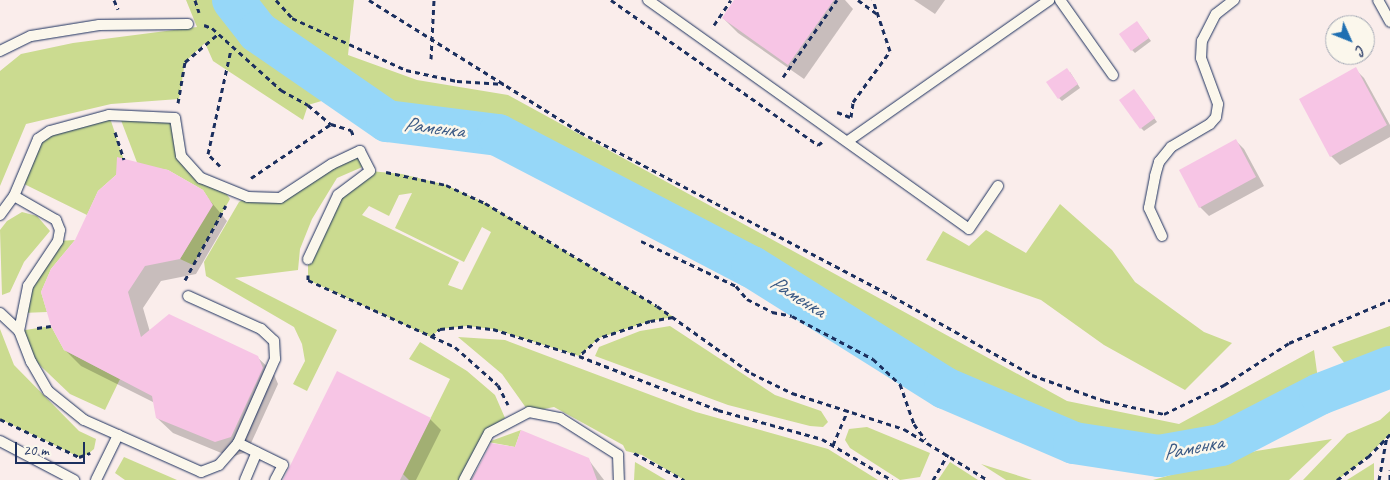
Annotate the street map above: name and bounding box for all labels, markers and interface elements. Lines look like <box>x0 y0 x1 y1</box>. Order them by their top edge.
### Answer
north arrow <box>1325 15 1375 65</box>
text: С <box>1352 42 1369 58</box>
water label: Раменка <box>402 111 466 143</box>
water label: Раменка <box>766 269 830 323</box>
water label: Раменка <box>1161 429 1225 465</box>
scale bar <box>18 432 88 464</box>
text: 20 m <box>23 441 49 460</box>

